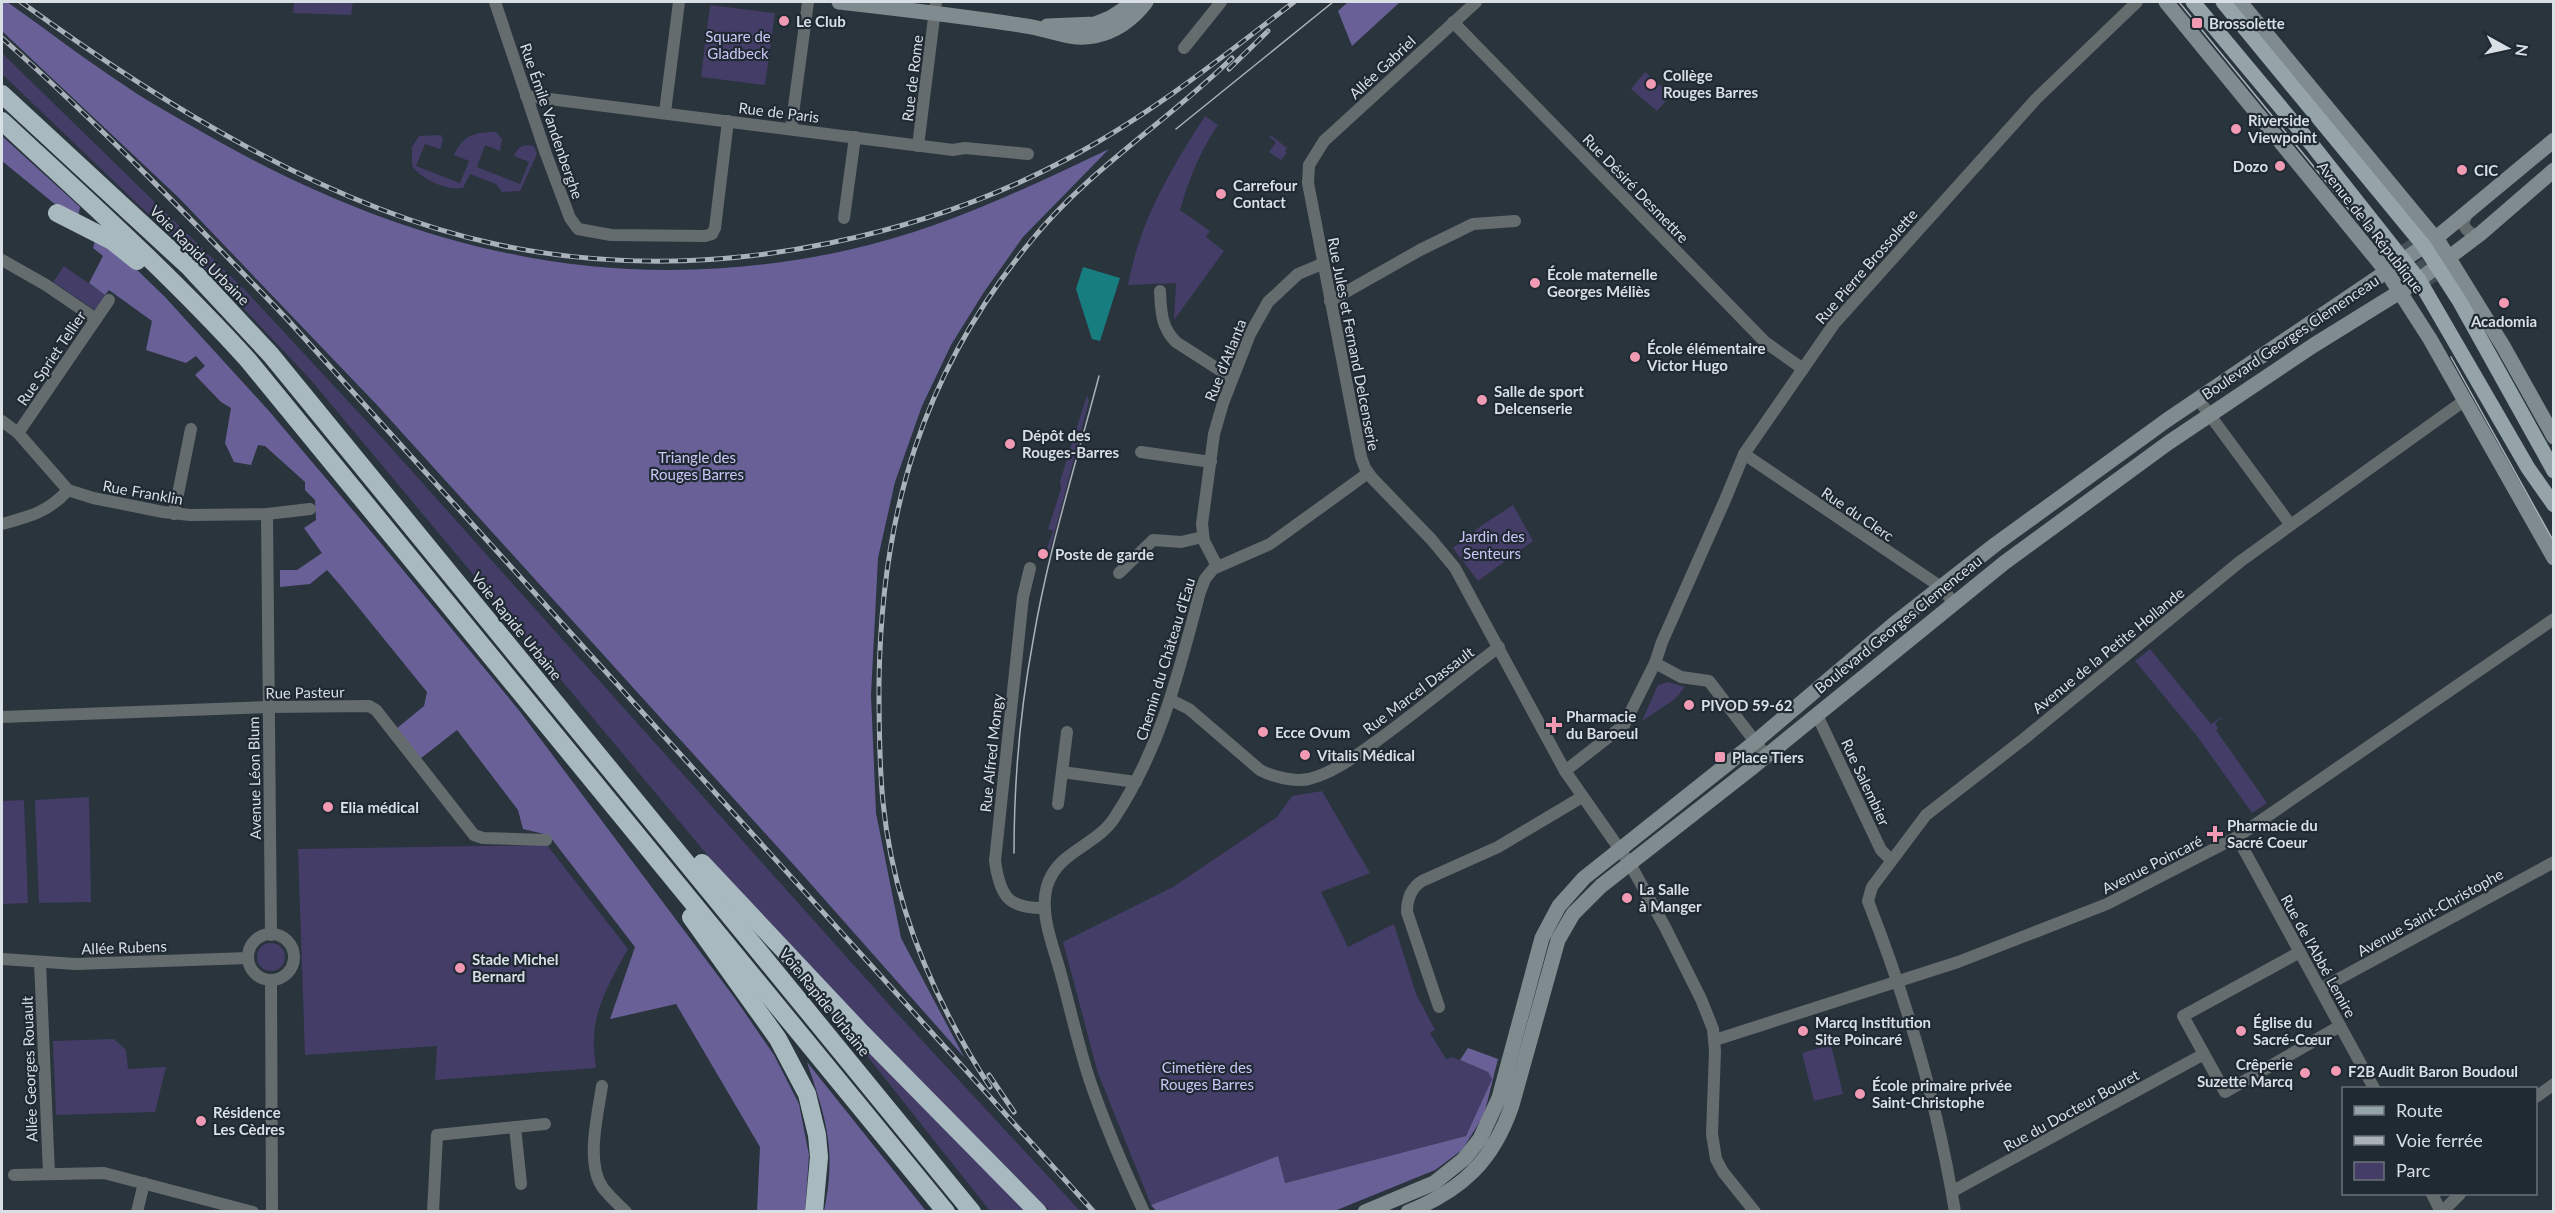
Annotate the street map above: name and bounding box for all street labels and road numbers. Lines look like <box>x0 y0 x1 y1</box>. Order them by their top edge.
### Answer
street label: Allée Gabriel <box>1345 32 1419 102</box>
street label: Rue de Rome <box>898 34 926 122</box>
street label: Rue Émile Vandenberghe <box>517 41 587 201</box>
street label: Rue de Paris <box>738 98 820 126</box>
street label: Rue Désiré Desmettre <box>1579 130 1693 246</box>
street label: Avenue de la République <box>2314 158 2428 297</box>
street label: Voie Rapide Urbaine <box>146 201 254 309</box>
street label: Rue Pierre Brossolette <box>1811 205 1921 327</box>
street label: Rue Jules et Fernand Delcenserie <box>1324 236 1384 452</box>
street label: Boulevard Georges Clemenceau <box>2198 271 2382 403</box>
street label: Rue Spriet Tellier <box>13 307 90 409</box>
street label: Rue d'Atlanta <box>1200 316 1250 404</box>
street label: Rue Franklin <box>101 476 185 508</box>
street label: Rue du Clerc <box>1818 483 1898 545</box>
street label: Boulevard Georges Clemenceau <box>1811 551 1985 697</box>
street label: Voie Rapide Urbaine <box>468 568 566 684</box>
street label: Chemin du Château d'Eau <box>1132 575 1198 743</box>
street label: Avenue de la Petite Hollande <box>2028 583 2188 717</box>
street label: Rue Marcel Dassault <box>1359 642 1478 738</box>
street label: Rue Pasteur <box>265 682 345 702</box>
street label: Rue Alfred Mongy <box>976 693 1006 813</box>
street label: Avenue Léon Blum <box>244 716 264 840</box>
street label: Rue Salembier <box>1838 736 1894 829</box>
street label: Avenue Poincaré <box>2099 831 2205 897</box>
street label: Avenue Saint-Christophe <box>2354 864 2506 960</box>
street label: Rue de l'Abbé Lemire <box>2278 891 2360 1021</box>
street label: Allée Rubens <box>81 937 167 957</box>
street label: Voie Rapide Urbaine <box>776 944 874 1060</box>
street label: Allée Georges Rouault <box>17 995 41 1142</box>
street label: Rue du Docteur Bouret <box>2000 1065 2142 1155</box>

